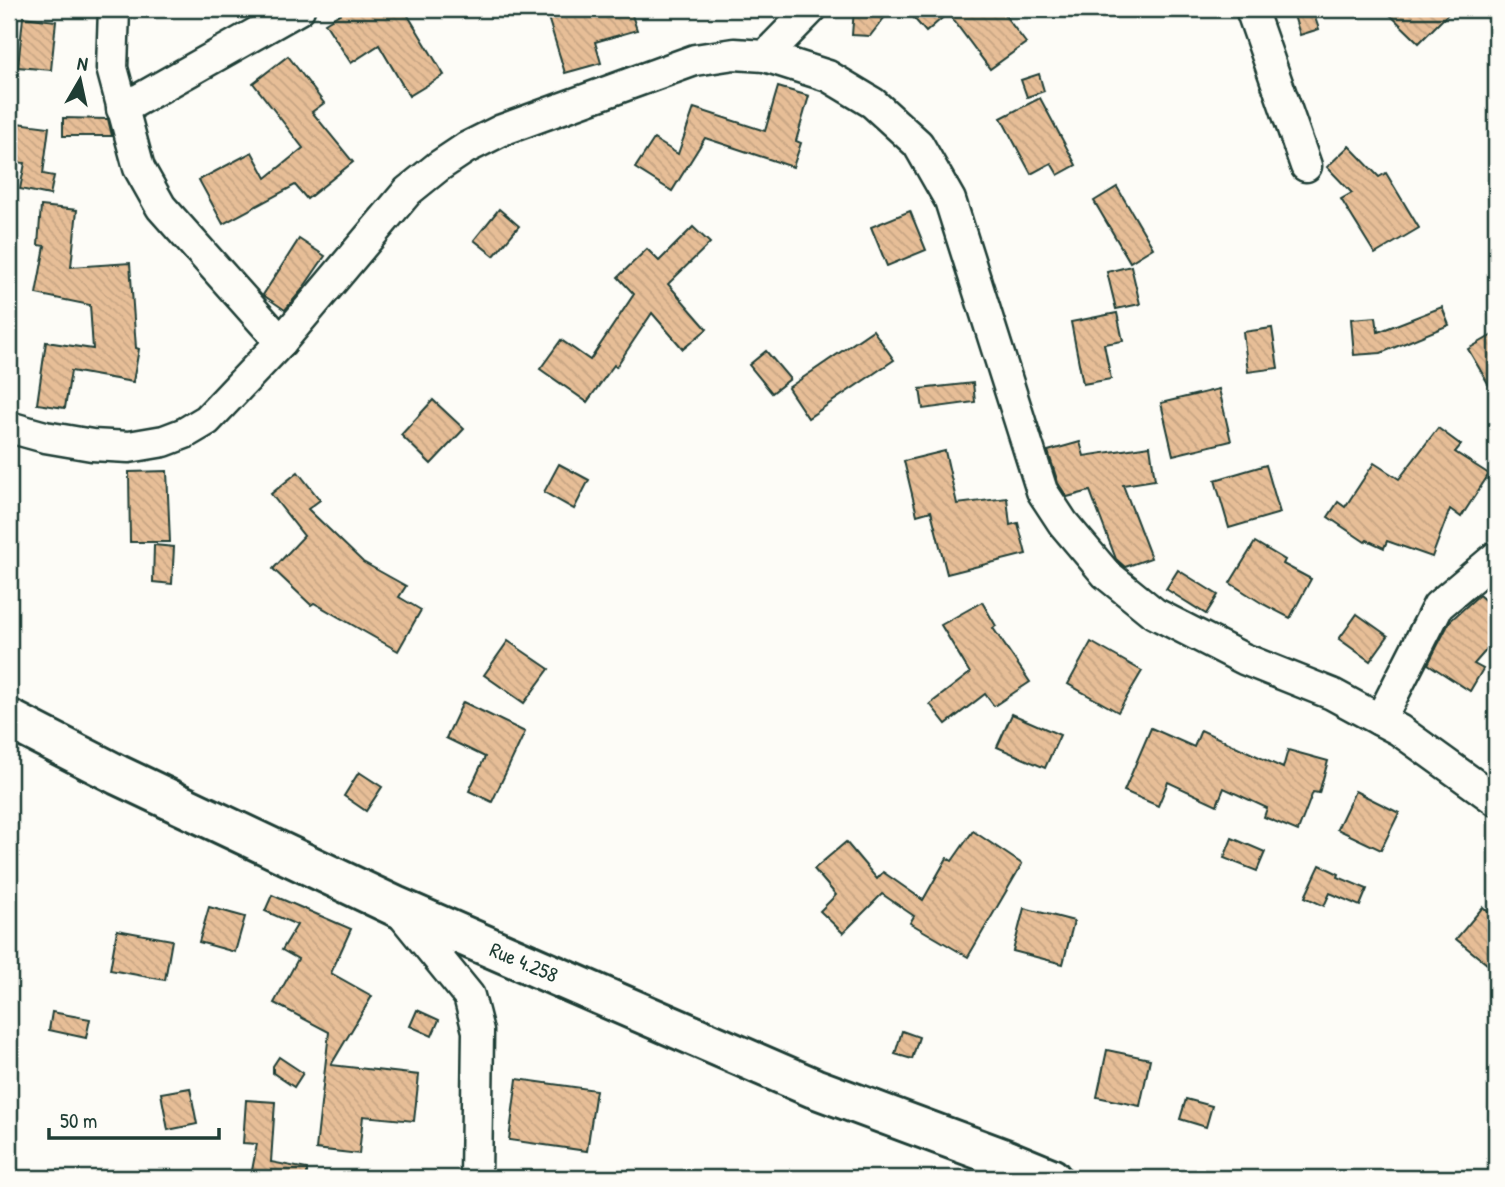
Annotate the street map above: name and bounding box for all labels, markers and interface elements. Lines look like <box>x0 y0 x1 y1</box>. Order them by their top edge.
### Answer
north arrow <box>46 46 116 116</box>
text: N <box>76 50 90 77</box>
street label: Rue 4.258 <box>486 935 562 989</box>
scale bar <box>49 1096 219 1140</box>
text: 50 m <box>60 1106 97 1135</box>

